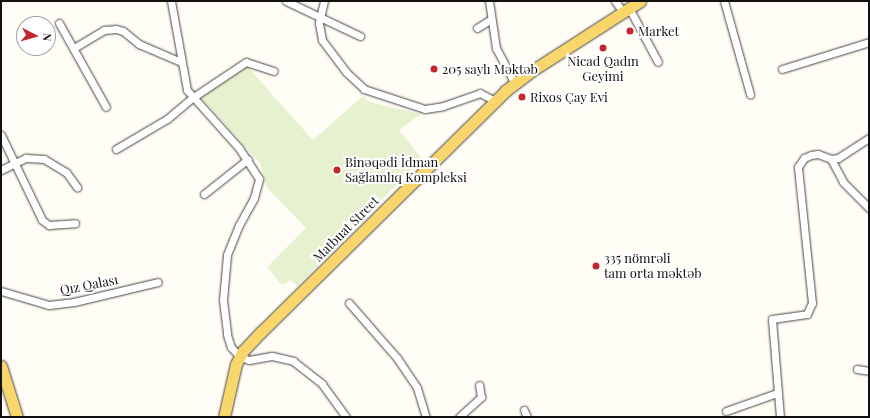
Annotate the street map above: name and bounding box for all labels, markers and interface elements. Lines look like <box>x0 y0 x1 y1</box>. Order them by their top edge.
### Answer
north arrow <box>16 16 56 56</box>
place label: Market <box>638 23 679 39</box>
marker: Market <box>625 26 635 36</box>
text: N <box>40 32 55 42</box>
marker: Nicad Qadın Geyimi <box>598 43 608 53</box>
place label: Nicad Qadın Geyimi <box>567 54 639 85</box>
place label: 205 saylı Məktəb <box>442 61 538 77</box>
marker: 205 saylı Məktəb <box>429 64 439 74</box>
place label: Rixos Çay Evi <box>530 89 608 105</box>
marker: Rixos Çay Evi <box>517 92 527 102</box>
place label: Binəqədi İdman Sağlamlıq Kompleksi <box>345 155 467 186</box>
marker: Binəqədi İdman Sağlamlıq Kompleksi <box>332 165 342 175</box>
street label: Matbuat Street <box>310 193 382 265</box>
place label: 335 nömrəli tam orta məktəb <box>604 251 702 282</box>
marker: 335 nömrəli tam orta məktəb <box>591 261 601 271</box>
street label: Qız Qalası <box>59 272 119 298</box>

